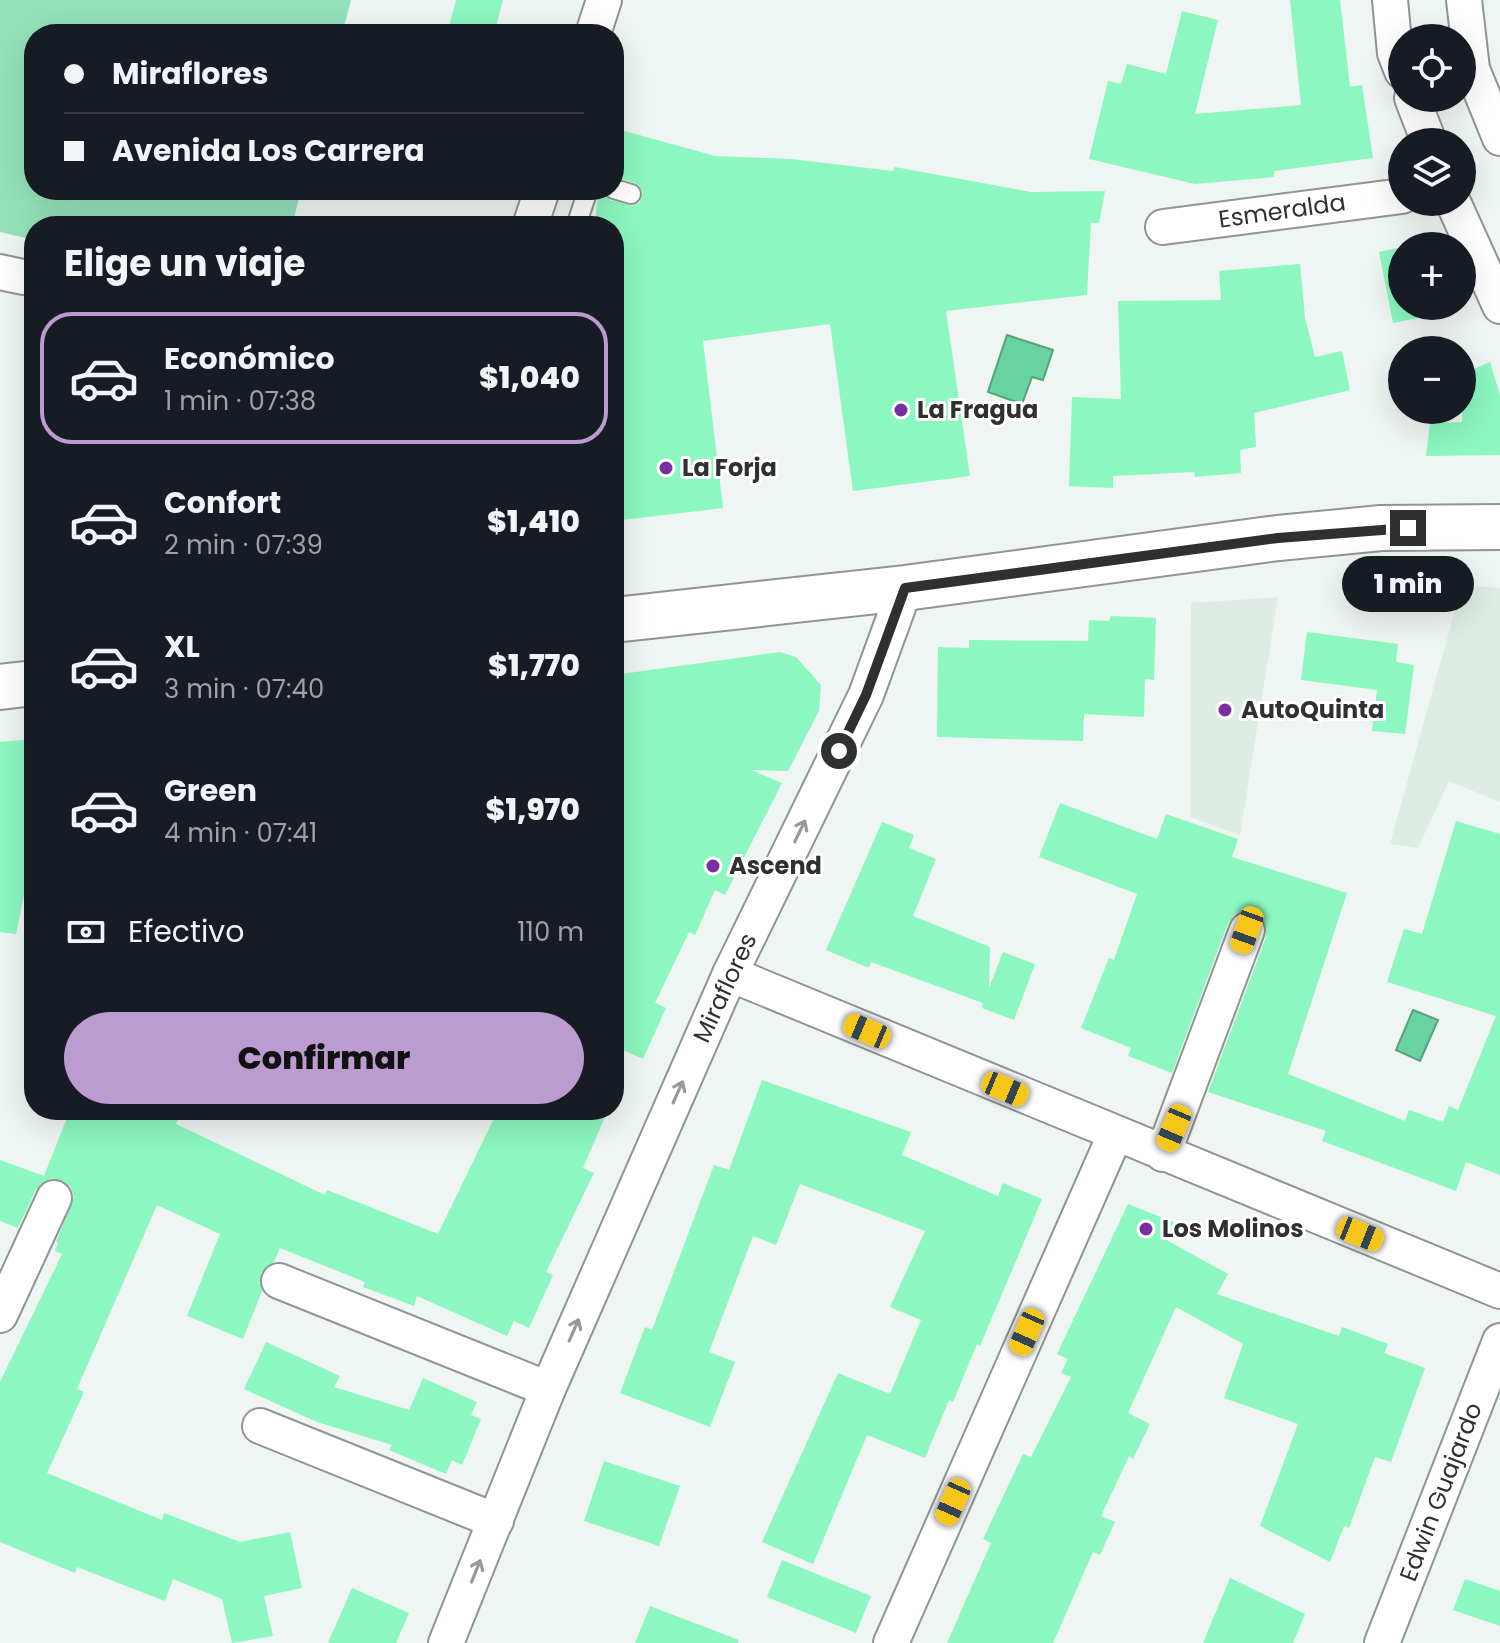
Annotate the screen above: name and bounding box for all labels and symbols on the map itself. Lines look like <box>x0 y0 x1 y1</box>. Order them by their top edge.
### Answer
street label: Esmeralda <box>1216 185 1348 236</box>
place label: La Fragua <box>917 393 1038 426</box>
marker: La Fragua <box>892 401 910 419</box>
place label: La Forja <box>682 451 777 484</box>
marker: La Forja <box>657 459 675 477</box>
route end <box>1390 510 1426 546</box>
callout: 1 min <box>1342 556 1474 612</box>
place label: AutoQuinta <box>1241 693 1384 726</box>
marker: AutoQuinta <box>1216 701 1234 719</box>
route start <box>821 733 857 769</box>
one-way arrow <box>793 819 808 843</box>
place label: Ascend <box>729 849 822 882</box>
marker: Ascend <box>704 857 722 875</box>
car <box>1228 903 1266 957</box>
street label: Miraflores <box>685 928 764 1048</box>
car <box>840 1011 894 1051</box>
car <box>978 1069 1032 1109</box>
one-way arrow <box>672 1080 687 1105</box>
car <box>1154 1101 1194 1155</box>
place label: Los Molinos <box>1162 1212 1304 1245</box>
car <box>1333 1214 1387 1254</box>
marker: Los Molinos <box>1137 1220 1155 1238</box>
car <box>1006 1305 1048 1359</box>
one-way arrow <box>567 1318 582 1342</box>
street label: Edwin Guajardo <box>1391 1398 1490 1586</box>
car <box>932 1475 974 1529</box>
one-way arrow <box>469 1559 484 1584</box>

